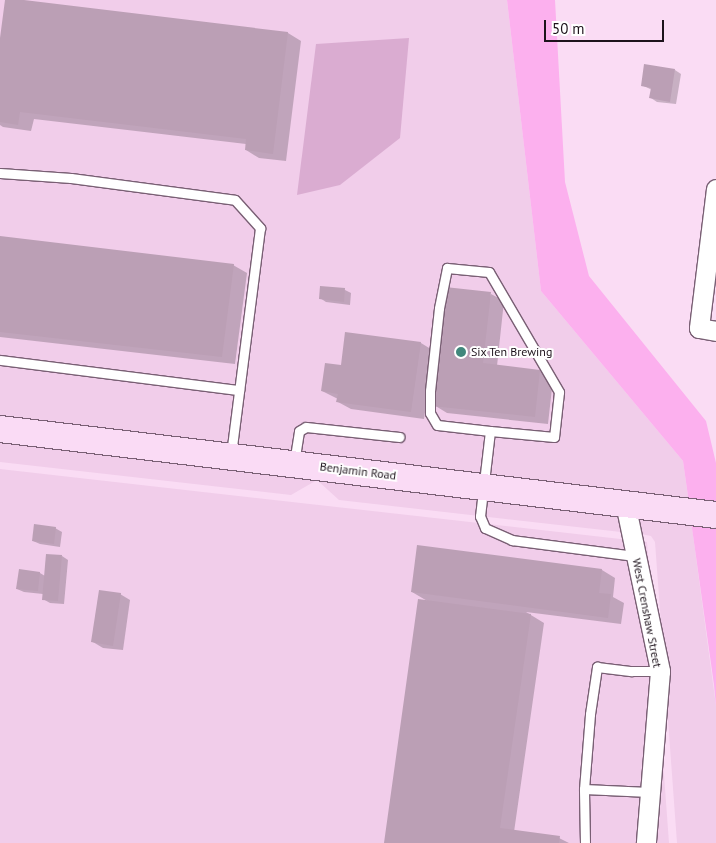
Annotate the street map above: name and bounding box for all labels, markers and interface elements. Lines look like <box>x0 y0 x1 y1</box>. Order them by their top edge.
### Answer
scale bar <box>546 10 666 42</box>
text: 50 m <box>552 19 585 38</box>
place label: Six Ten Brewing <box>471 345 553 359</box>
marker: Six Ten Brewing <box>455 346 467 358</box>
street label: Benjamin Road <box>319 459 397 483</box>
street label: West Crenshaw Street <box>629 557 665 669</box>

